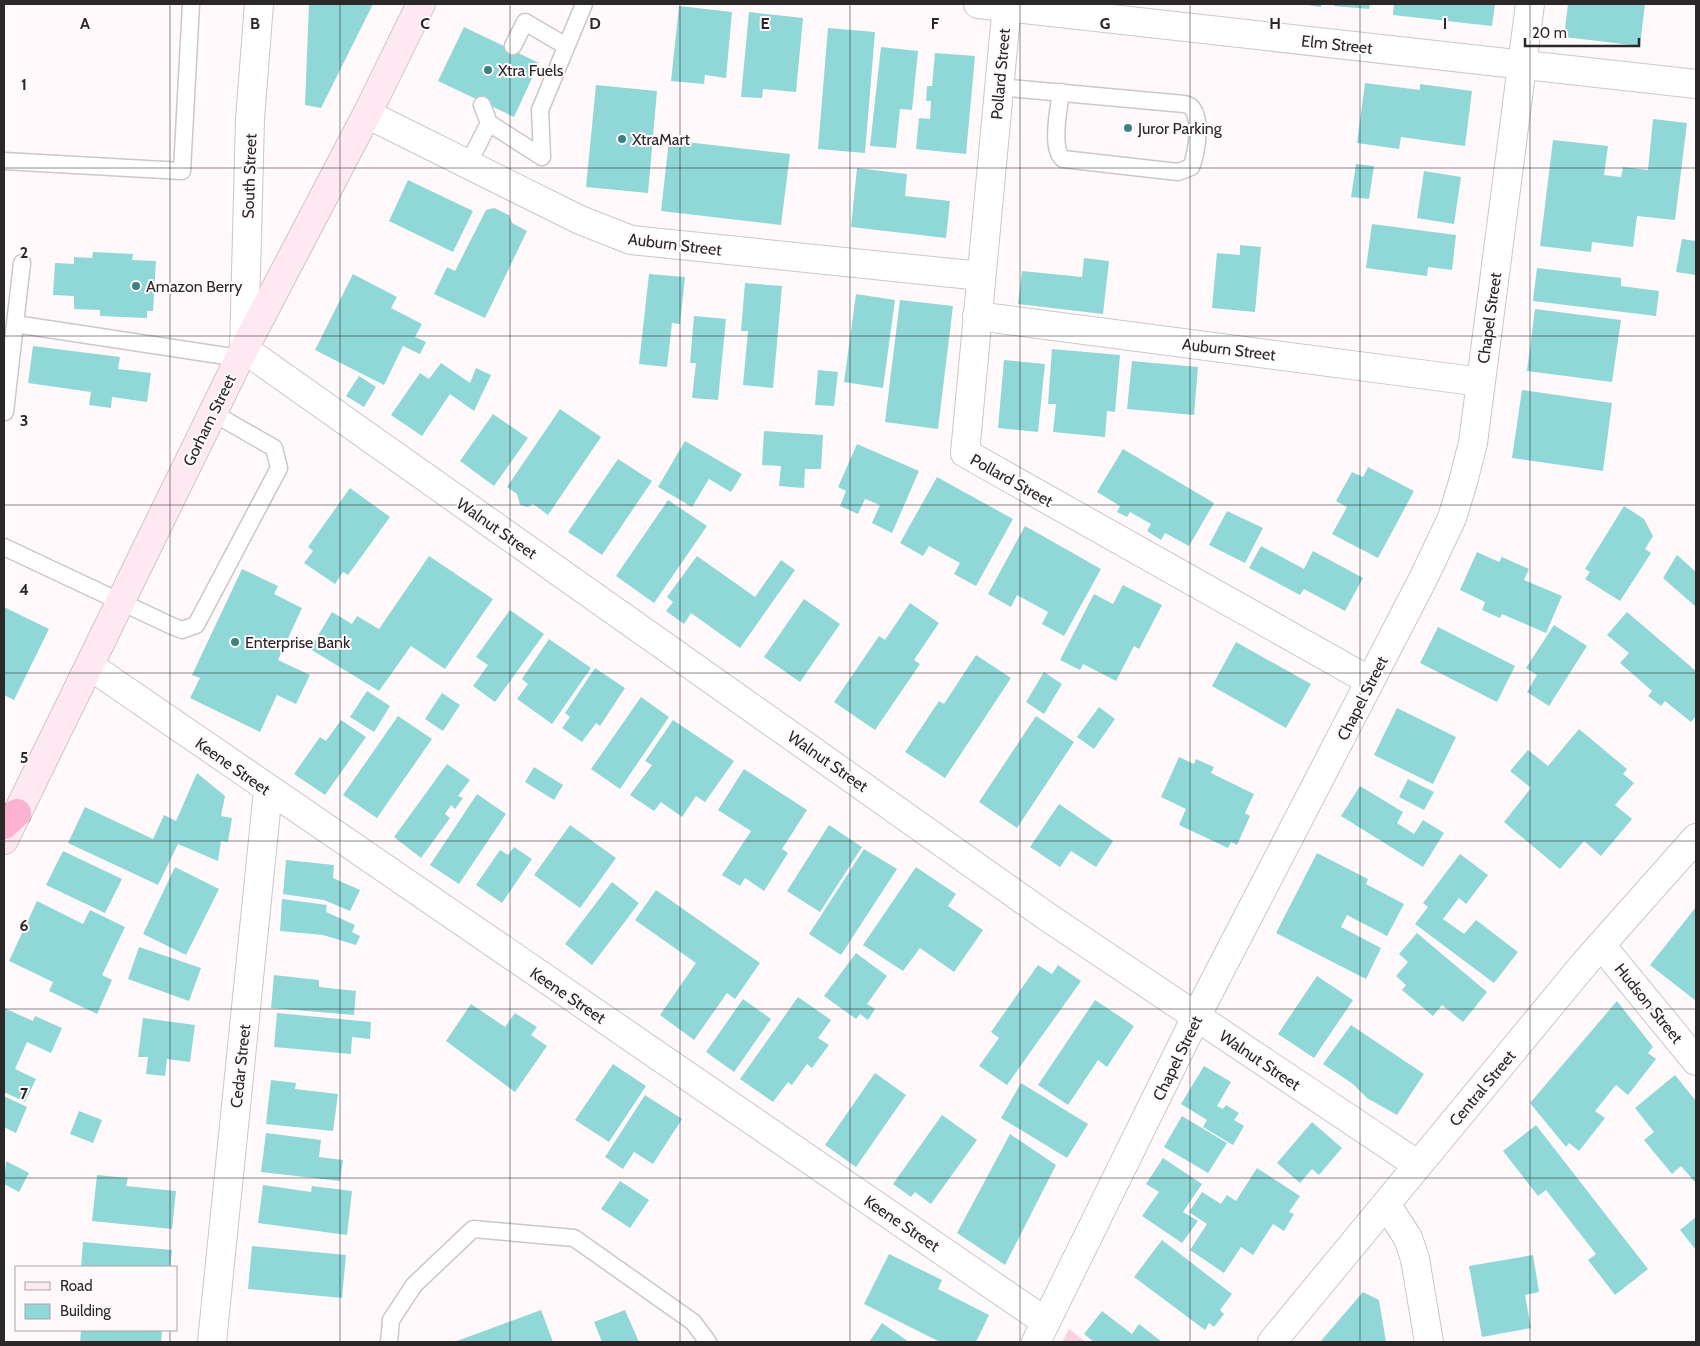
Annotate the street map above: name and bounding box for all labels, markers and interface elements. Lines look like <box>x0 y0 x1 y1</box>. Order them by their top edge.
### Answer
text: A <box>80 14 90 33</box>
text: B <box>250 14 260 33</box>
text: C <box>420 14 430 33</box>
text: D <box>589 14 601 33</box>
text: E <box>760 14 770 33</box>
text: F <box>931 14 940 33</box>
text: G <box>1100 14 1110 33</box>
text: H <box>1269 14 1281 33</box>
text: I <box>1443 14 1447 33</box>
scale bar <box>1525 15 1639 47</box>
text: 20 m <box>1532 24 1567 42</box>
street label: Pollard Street <box>987 27 1014 120</box>
street label: Elm Street <box>1300 31 1374 58</box>
place label: Xtra Fuels <box>498 61 564 80</box>
marker: Xtra Fuels <box>482 64 494 76</box>
text: 1 <box>21 75 27 94</box>
place label: Juror Parking <box>1137 119 1223 138</box>
marker: Juror Parking <box>1122 122 1134 134</box>
place label: XtraMart <box>632 130 691 149</box>
street label: South Street <box>239 132 261 219</box>
marker: XtraMart <box>616 133 628 145</box>
street label: Auburn Street <box>627 229 723 260</box>
text: 2 <box>20 243 28 262</box>
street label: Chapel Street <box>1474 271 1505 365</box>
place label: Amazon Berry <box>146 277 242 296</box>
marker: Amazon Berry <box>130 280 142 292</box>
street label: Auburn Street <box>1181 334 1277 365</box>
street label: Gorham Street <box>179 371 240 469</box>
text: 3 <box>20 411 28 430</box>
street label: Pollard Street <box>967 450 1057 511</box>
street label: Walnut Street <box>453 494 541 563</box>
text: 4 <box>19 580 29 599</box>
place label: Enterprise Bank <box>245 633 351 652</box>
marker: Enterprise Bank <box>229 636 241 648</box>
street label: Chapel Street <box>1333 652 1392 743</box>
street label: Walnut Street <box>784 727 872 796</box>
street label: Keene Street <box>192 734 274 799</box>
text: 5 <box>20 748 28 767</box>
text: 6 <box>20 916 29 935</box>
street label: Hudson Street <box>1611 959 1687 1048</box>
street label: Keene Street <box>526 963 609 1028</box>
street label: Chapel Street <box>1149 1012 1206 1104</box>
street label: Cedar Street <box>227 1023 254 1109</box>
street label: Walnut Street <box>1216 1026 1304 1095</box>
street label: Central Street <box>1445 1046 1520 1130</box>
text: 7 <box>20 1084 29 1103</box>
street label: Keene Street <box>860 1191 943 1256</box>
legend <box>15 1266 178 1331</box>
text: Road <box>60 1277 93 1295</box>
text: Building <box>60 1302 111 1320</box>

